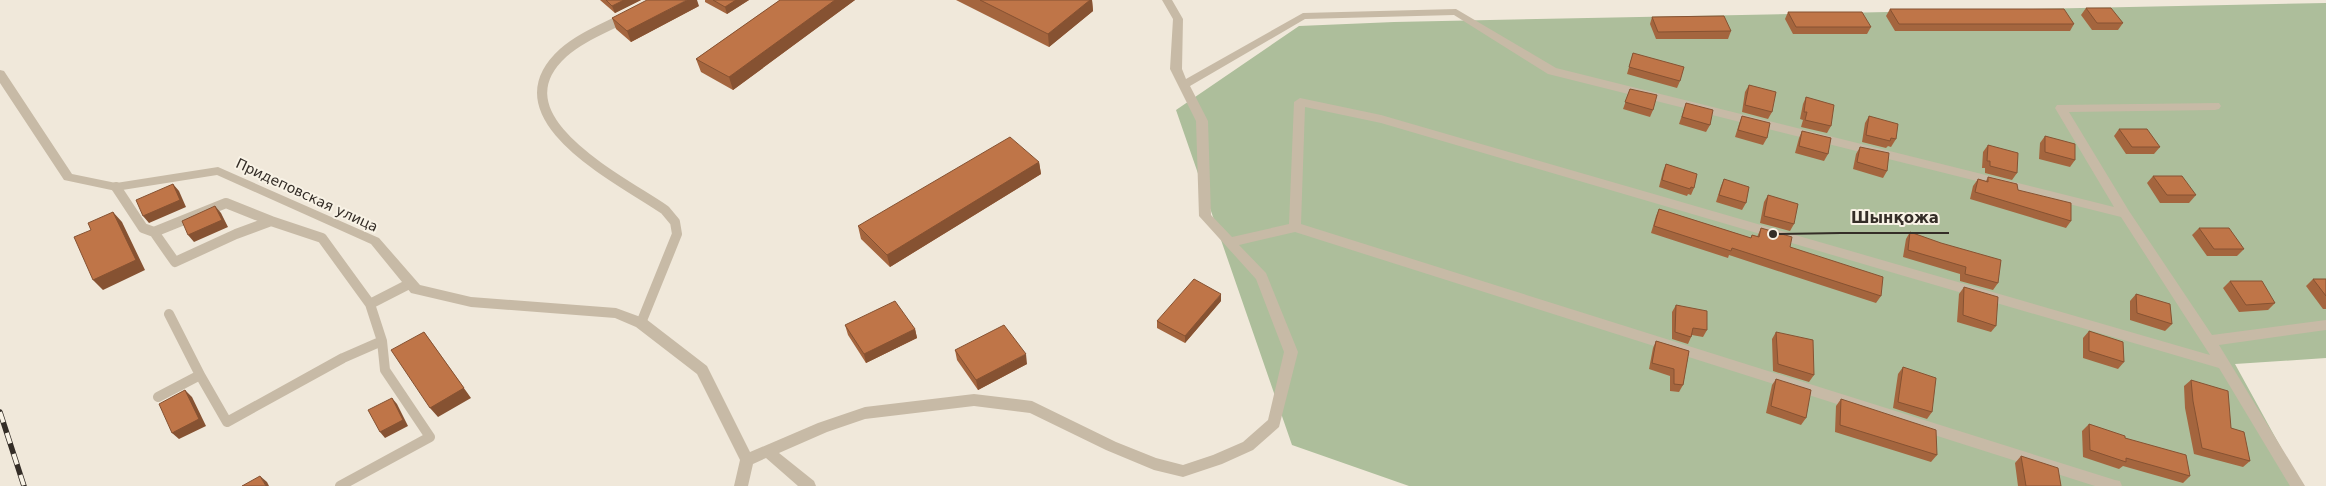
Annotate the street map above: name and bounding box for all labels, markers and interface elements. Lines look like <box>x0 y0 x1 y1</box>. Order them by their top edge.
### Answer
street label: Придеповская улица <box>233 155 381 235</box>
callout: Шынқожа <box>1841 203 1949 233</box>
text: Шынқожа <box>1851 209 1939 227</box>

